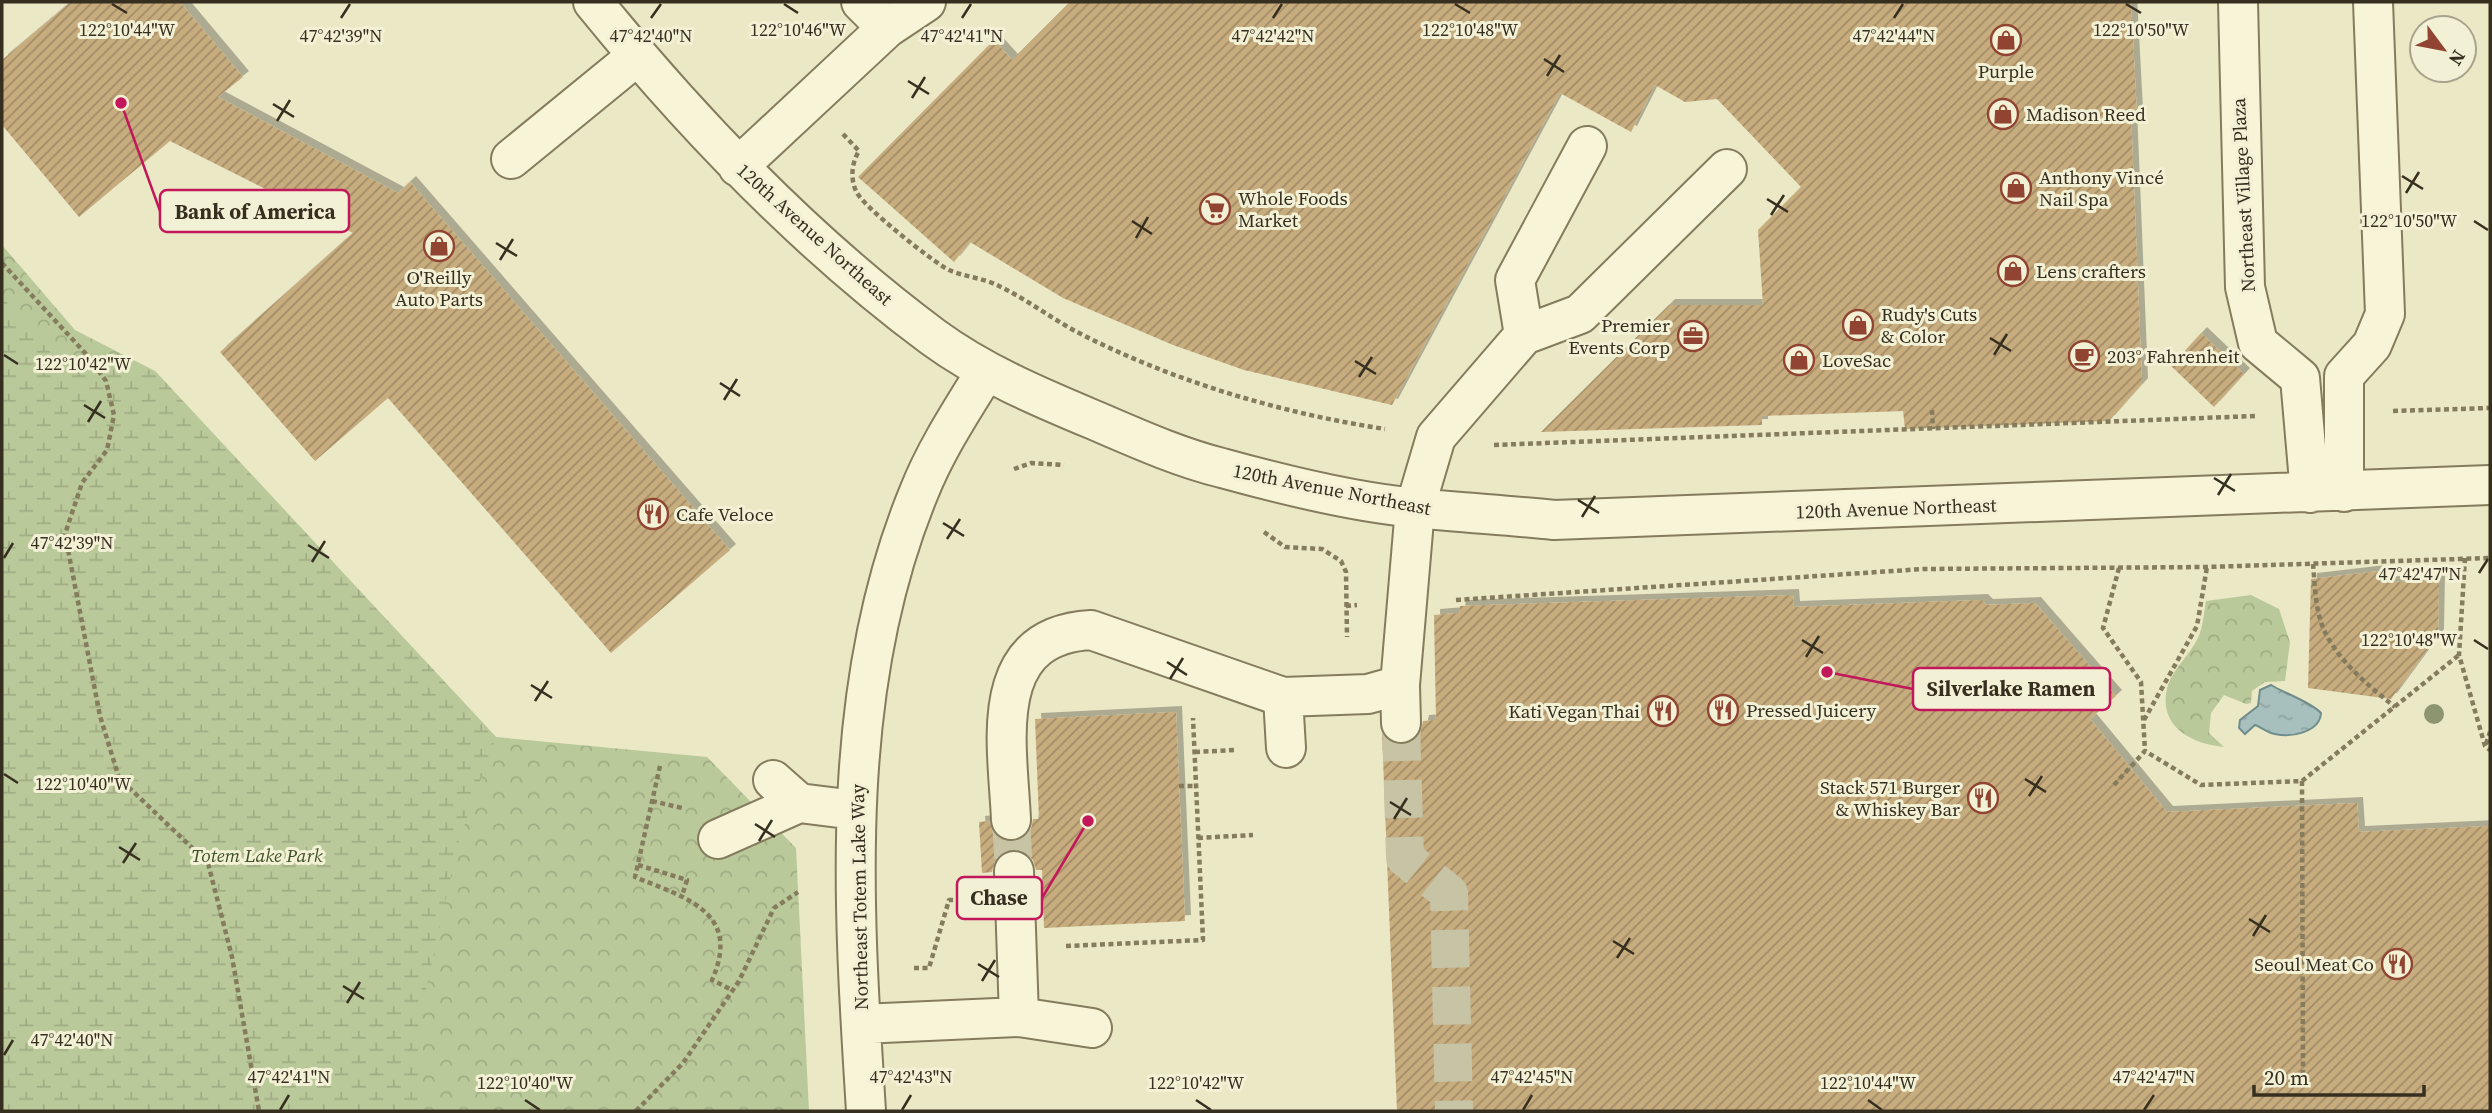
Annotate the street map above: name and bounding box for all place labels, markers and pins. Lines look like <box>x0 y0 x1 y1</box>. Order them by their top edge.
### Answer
shop icon: Purple <box>1989 23 2023 57</box>
place label: Purple <box>1978 58 2034 84</box>
shop icon: Madison Reed <box>1986 97 2020 131</box>
place label: Madison Reed <box>2026 101 2146 127</box>
place label: Anthony Vincé Nail Spa <box>2039 164 2164 212</box>
shop icon: Anthony Vincé Nail Spa <box>1999 171 2033 205</box>
place label: Whole Foods Market <box>1238 185 1348 233</box>
callout: Bank of America <box>160 190 349 232</box>
supermarket icon: Whole Foods Market <box>1198 192 1232 226</box>
shop icon: O'Reilly Auto Parts <box>422 229 456 263</box>
shop icon: Lens crafters <box>1996 254 2030 288</box>
place label: Lens crafters <box>2036 258 2146 284</box>
place label: O'Reilly Auto Parts <box>395 264 483 312</box>
place label: Rudy's Cuts & Color <box>1881 301 1977 349</box>
shop icon: Rudy's Cuts & Color <box>1841 308 1875 342</box>
place label: Premier Events Corp <box>1568 312 1670 360</box>
office icon: Premier Events Corp <box>1676 319 1710 353</box>
cafe icon: 203° Fahrenheit <box>2067 339 2101 373</box>
shop icon: LoveSac <box>1782 343 1816 377</box>
place label: 203° Fahrenheit <box>2107 343 2240 369</box>
place label: LoveSac <box>1822 347 1891 373</box>
restaurant icon: Cafe Veloce <box>636 497 670 531</box>
place label: Cafe Veloce <box>676 501 774 527</box>
callout: Silverlake Ramen <box>1913 668 2110 710</box>
restaurant icon: Pressed Juicery <box>1706 693 1740 727</box>
restaurant icon: Kati Vegan Thai <box>1646 694 1680 728</box>
place label: Pressed Juicery <box>1746 697 1876 723</box>
place label: Kati Vegan Thai <box>1508 698 1640 724</box>
place label: Stack 571 Burger & Whiskey Bar <box>1820 774 1960 822</box>
restaurant icon: Stack 571 Burger & Whiskey Bar <box>1966 781 2000 815</box>
callout: Chase <box>957 877 1042 919</box>
restaurant icon: Seoul Meat Co <box>2380 947 2414 981</box>
place label: Seoul Meat Co <box>2254 951 2374 977</box>

